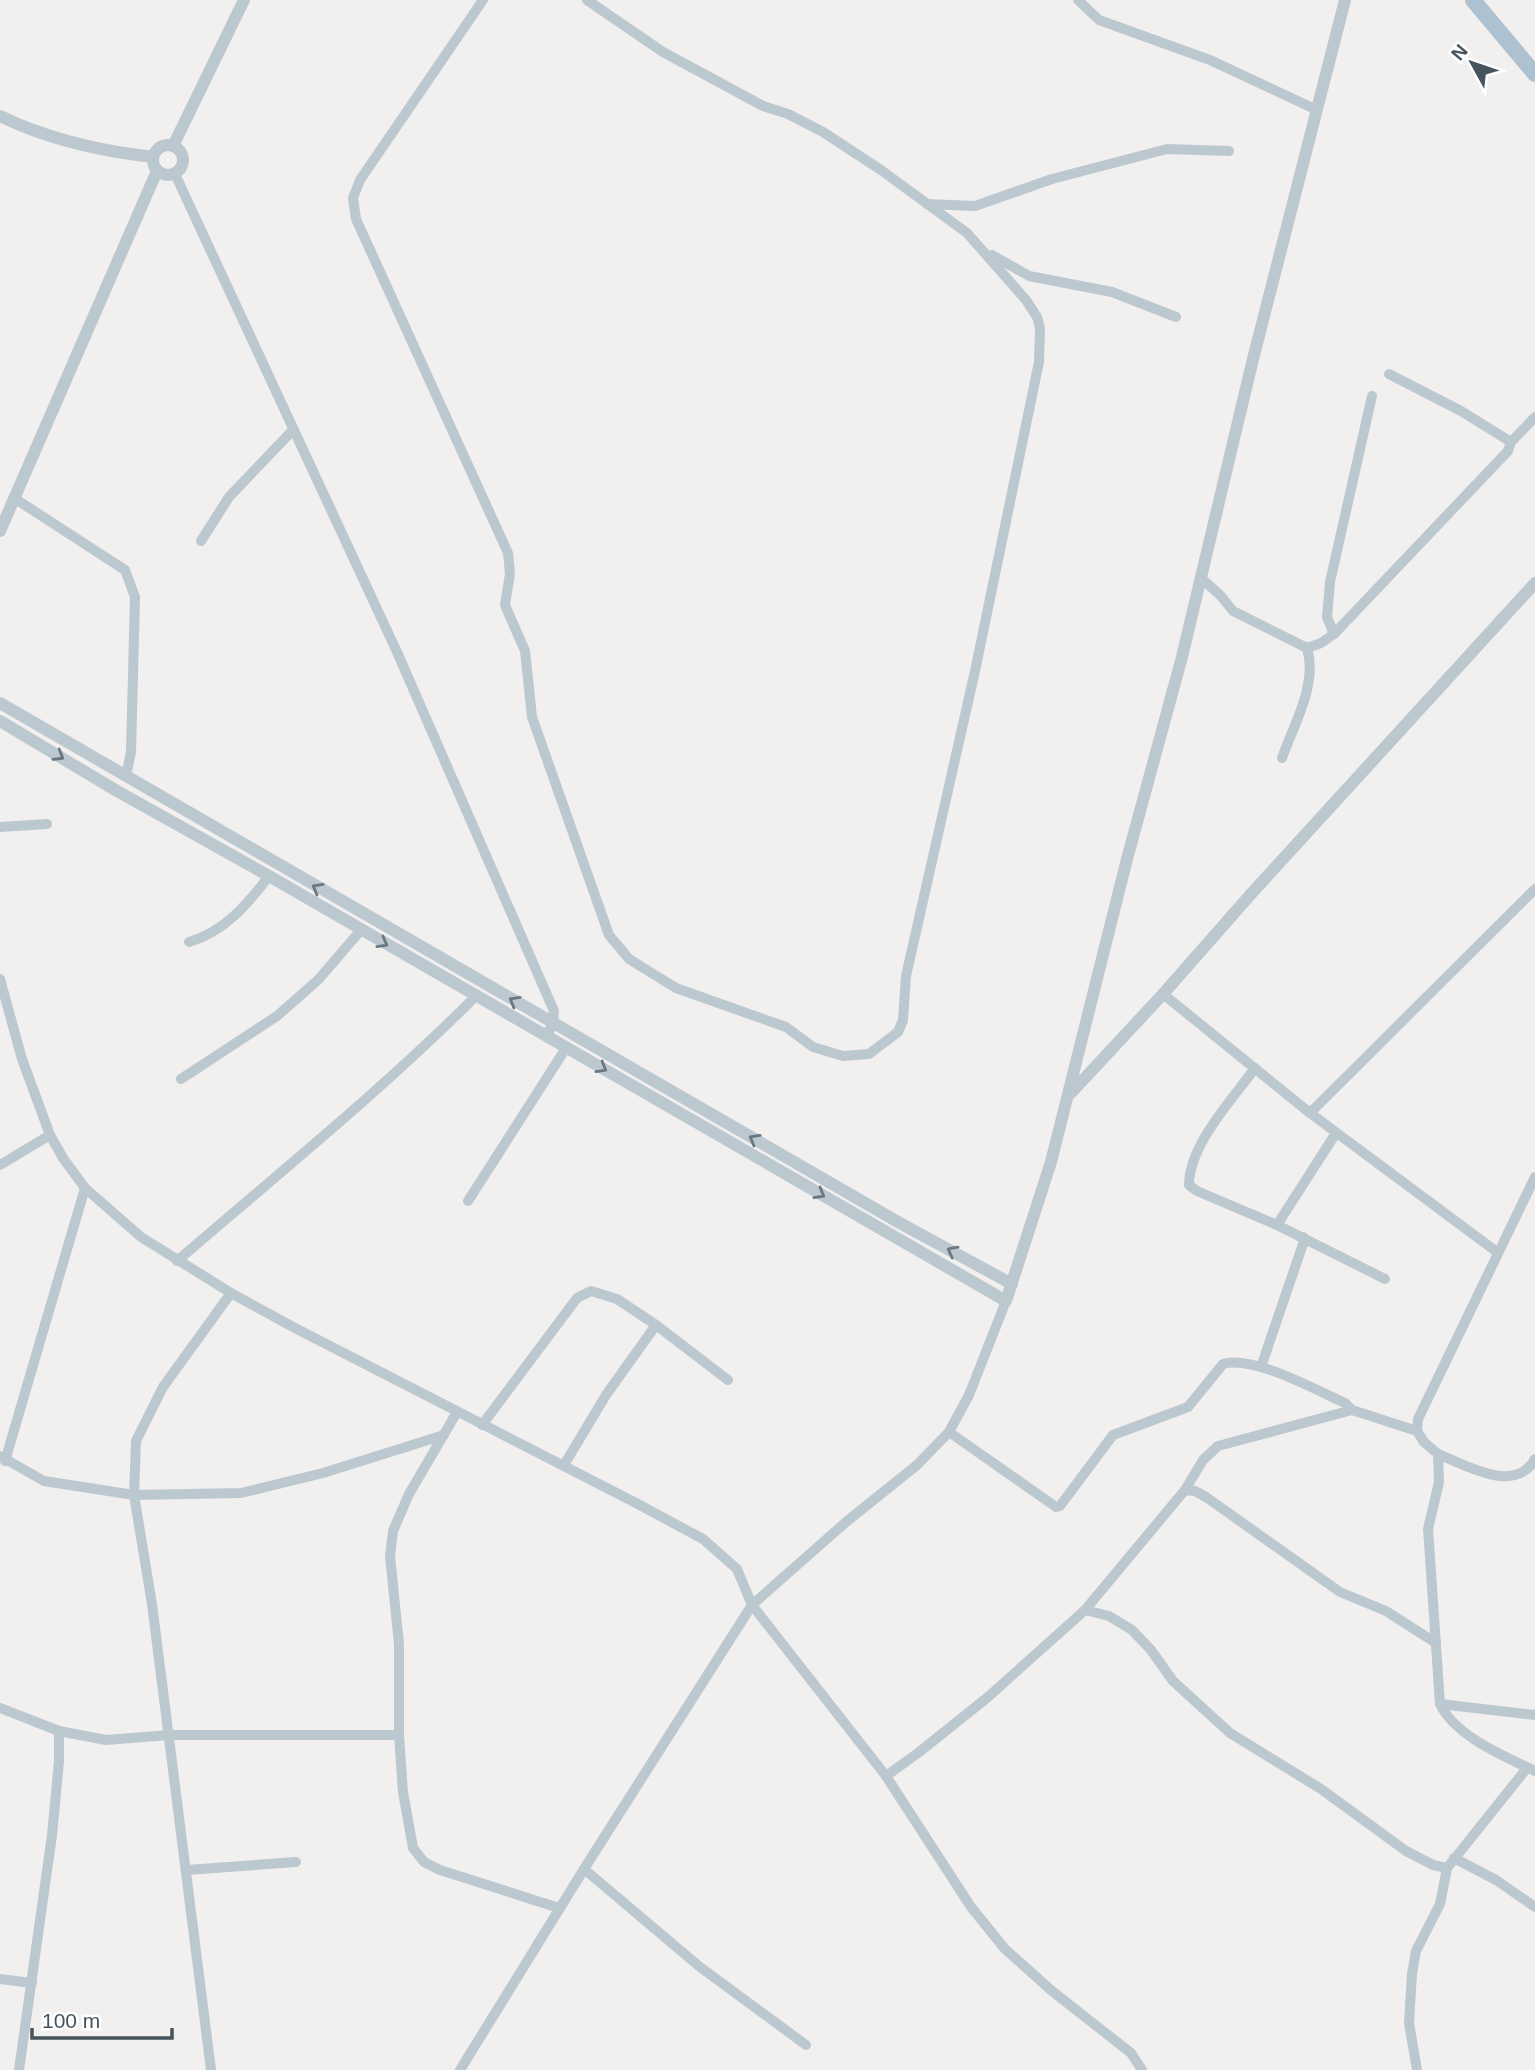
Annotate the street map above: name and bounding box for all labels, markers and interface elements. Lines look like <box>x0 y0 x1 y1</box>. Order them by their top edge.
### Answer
north arrow <box>1437 28 1507 98</box>
text: N <box>1447 40 1472 64</box>
one-way arrow <box>51 748 64 761</box>
one-way arrow <box>312 883 325 896</box>
one-way arrow <box>376 935 388 948</box>
one-way arrow <box>509 996 522 1009</box>
one-way arrow <box>594 1060 607 1073</box>
one-way arrow <box>749 1134 761 1147</box>
one-way arrow <box>813 1186 825 1199</box>
one-way arrow <box>947 1246 959 1259</box>
scale bar <box>32 1996 172 2040</box>
text: 100 m <box>42 2009 100 2032</box>

